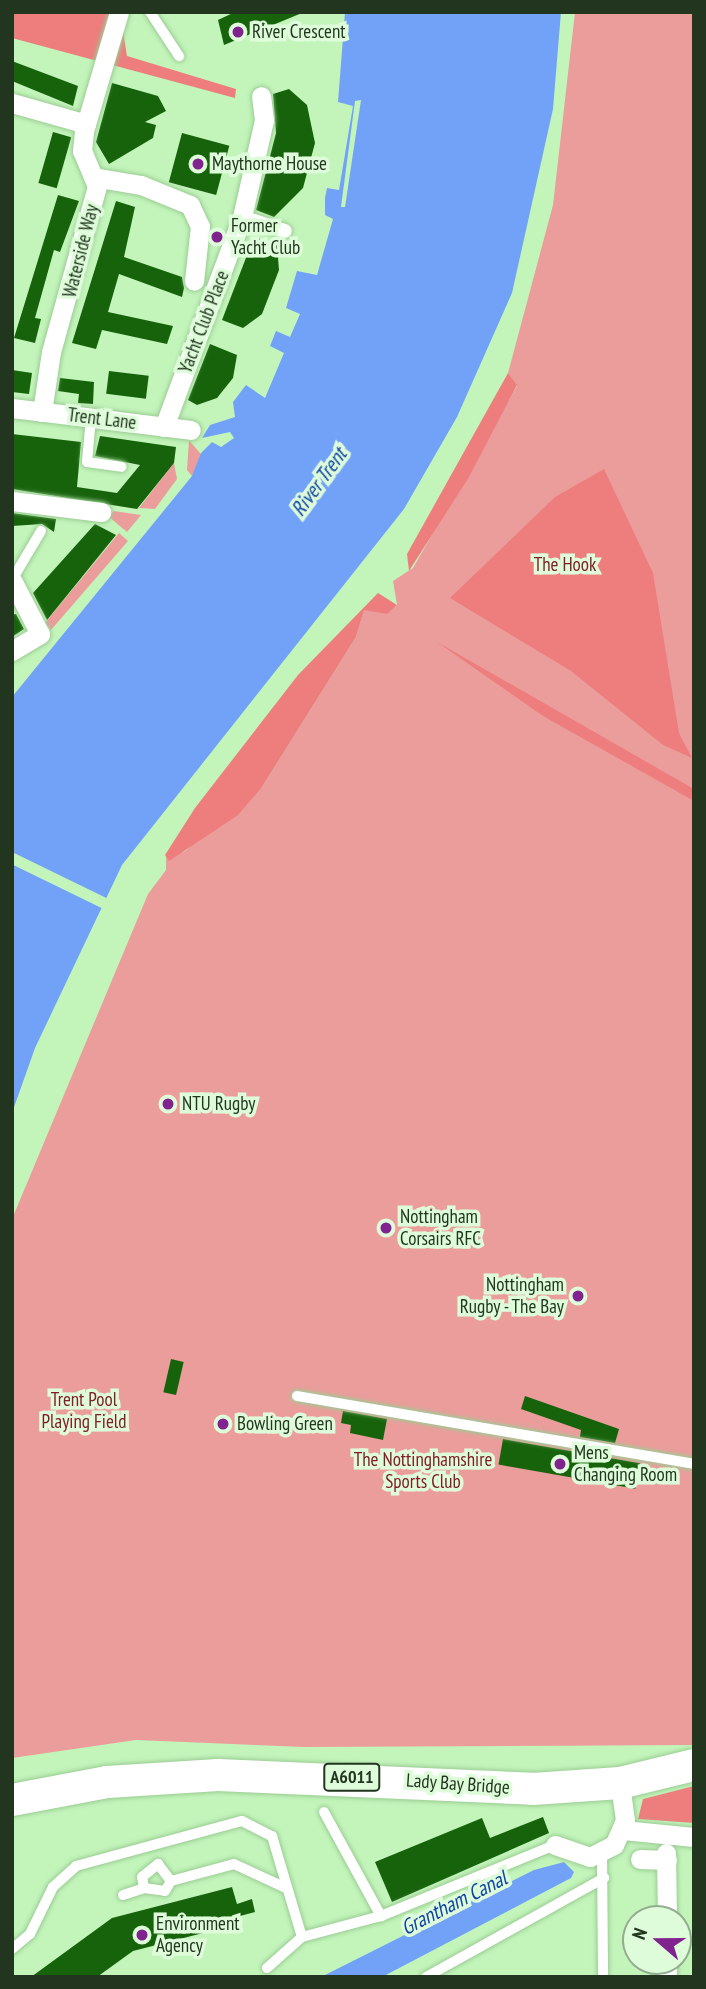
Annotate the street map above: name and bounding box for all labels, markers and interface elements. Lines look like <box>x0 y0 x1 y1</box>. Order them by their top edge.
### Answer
place label: River Crescent <box>252 21 345 43</box>
marker: River Crescent <box>230 24 246 40</box>
place label: Maythorne House <box>212 153 327 175</box>
marker: Maythorne House <box>190 156 206 172</box>
street label: Waterside Way <box>58 202 104 300</box>
place label: Former Yacht Club <box>231 215 300 259</box>
marker: Former Yacht Club <box>209 229 225 245</box>
street label: Yacht Club Place <box>174 267 234 377</box>
street label: Trent Lane <box>66 403 138 435</box>
water label: River Trent <box>286 443 352 521</box>
park label: The Hook <box>534 554 596 576</box>
place label: NTU Rugby <box>182 1093 255 1115</box>
marker: NTU Rugby <box>160 1096 176 1112</box>
place label: Nottingham Corsairs RFC <box>400 1206 481 1250</box>
marker: Nottingham Corsairs RFC <box>378 1220 394 1236</box>
place label: Nottingham Rugby - The Bay <box>457 1274 564 1318</box>
marker: Nottingham Rugby - The Bay <box>570 1288 586 1304</box>
park label: Trent Pool Playing Field <box>42 1389 126 1433</box>
place label: Bowling Green <box>237 1413 333 1435</box>
marker: Bowling Green <box>215 1416 231 1432</box>
place label: Mens Changing Room <box>574 1442 677 1486</box>
park label: The Nottinghamshire Sports Club <box>354 1449 492 1493</box>
marker: Mens Changing Room <box>552 1456 568 1472</box>
road number: A6011 <box>322 1762 382 1792</box>
street label: Lady Bay Bridge <box>405 1769 511 1799</box>
water label: Grantham Canal <box>397 1866 511 1940</box>
north arrow <box>622 1905 692 1975</box>
place label: Environment Agency <box>156 1913 240 1957</box>
text: N <box>626 1925 652 1942</box>
marker: Environment Agency <box>134 1927 150 1943</box>

